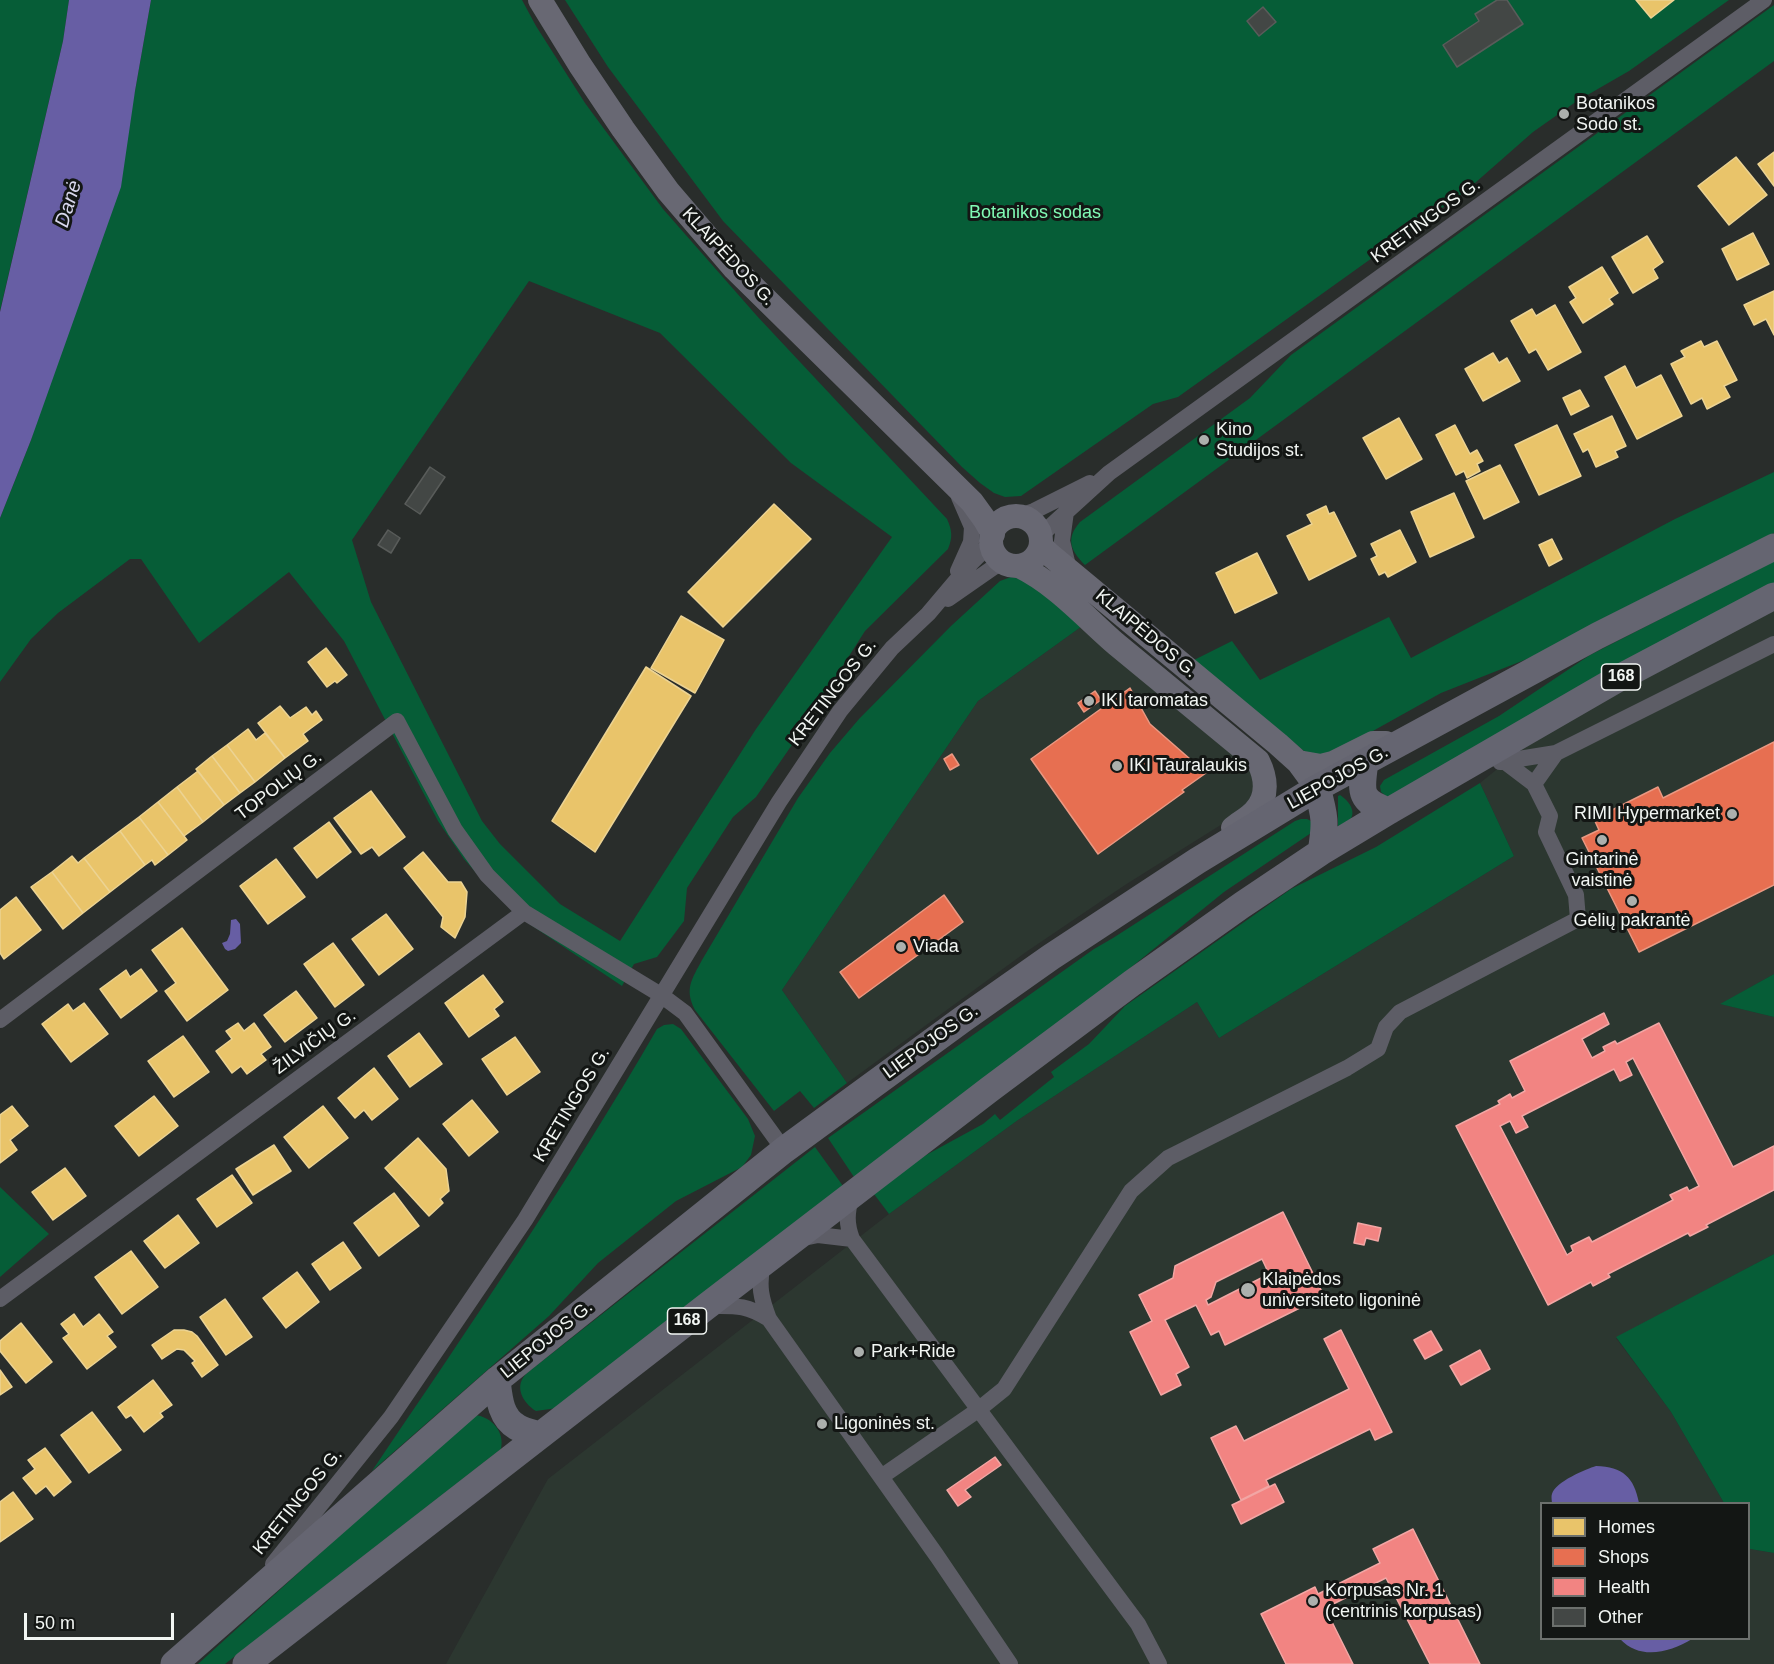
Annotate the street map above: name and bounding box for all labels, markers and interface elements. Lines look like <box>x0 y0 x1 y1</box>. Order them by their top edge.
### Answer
place label: Botanikos Sodo st. <box>1576 93 1655 136</box>
marker: Botanikos Sodo st. <box>1557 107 1571 121</box>
street label: KRETINGOS G. <box>1367 174 1485 268</box>
water label: Danė <box>51 178 87 230</box>
park label: Botanikos sodas <box>969 202 1101 224</box>
street label: KLAIPĖDOS G. <box>677 204 779 310</box>
place label: Kino Studijos st. <box>1216 419 1304 462</box>
marker: Kino Studijos st. <box>1197 433 1211 447</box>
street label: KLAIPĖDOS G. <box>1091 585 1201 683</box>
street label: KRETINGOS G. <box>784 635 882 751</box>
road number: 168 <box>1602 664 1640 690</box>
place label: IKI taromatas <box>1101 690 1208 712</box>
marker: IKI taromatas <box>1082 694 1096 708</box>
street label: LIEPOJOS G. <box>1284 741 1392 815</box>
street label: TOPOLIŲ G. <box>231 746 327 826</box>
place label: IKI Tauralaukis <box>1129 755 1247 777</box>
marker: IKI Tauralaukis <box>1110 759 1124 773</box>
place label: RIMI Hypermarket <box>1574 803 1720 825</box>
marker: RIMI Hypermarket <box>1725 807 1739 821</box>
marker: Gintarinė vaistinė <box>1595 833 1609 847</box>
place label: Gintarinė vaistinė <box>1565 849 1639 892</box>
marker: Gėlių pakrantė <box>1625 894 1639 908</box>
place label: Gėlių pakrantė <box>1573 910 1691 932</box>
place label: Viada <box>913 936 959 958</box>
marker: Viada <box>894 940 908 954</box>
street label: LIEPOJOS G. <box>879 1000 983 1084</box>
street label: ŽILVIČIŲ G. <box>270 1005 360 1079</box>
street label: KRETINGOS G. <box>529 1044 615 1166</box>
place label: Klaipėdos universiteto ligoninė <box>1262 1269 1421 1312</box>
marker: Klaipėdos universiteto ligoninė <box>1239 1281 1257 1299</box>
street label: LIEPOJOS G. <box>497 1296 597 1384</box>
road number: 168 <box>668 1308 706 1334</box>
place label: Park+Ride <box>871 1341 956 1363</box>
marker: Park+Ride <box>852 1345 866 1359</box>
place label: Ligoninės st. <box>834 1413 935 1435</box>
marker: Ligoninės st. <box>815 1417 829 1431</box>
street label: KRETINGOS G. <box>249 1445 347 1559</box>
legend <box>1540 1502 1750 1640</box>
text: Homes <box>1598 1517 1655 1537</box>
text: Shops <box>1598 1547 1649 1567</box>
text: Health <box>1598 1577 1650 1597</box>
place label: Korpusas Nr. 1 (centrinis korpusas) <box>1325 1580 1482 1622</box>
marker: Korpusas Nr. 1 (centrinis korpusas) <box>1306 1594 1320 1608</box>
scale bar <box>27 1601 177 1639</box>
text: Other <box>1598 1607 1643 1627</box>
text: 50 m <box>35 1613 75 1633</box>

